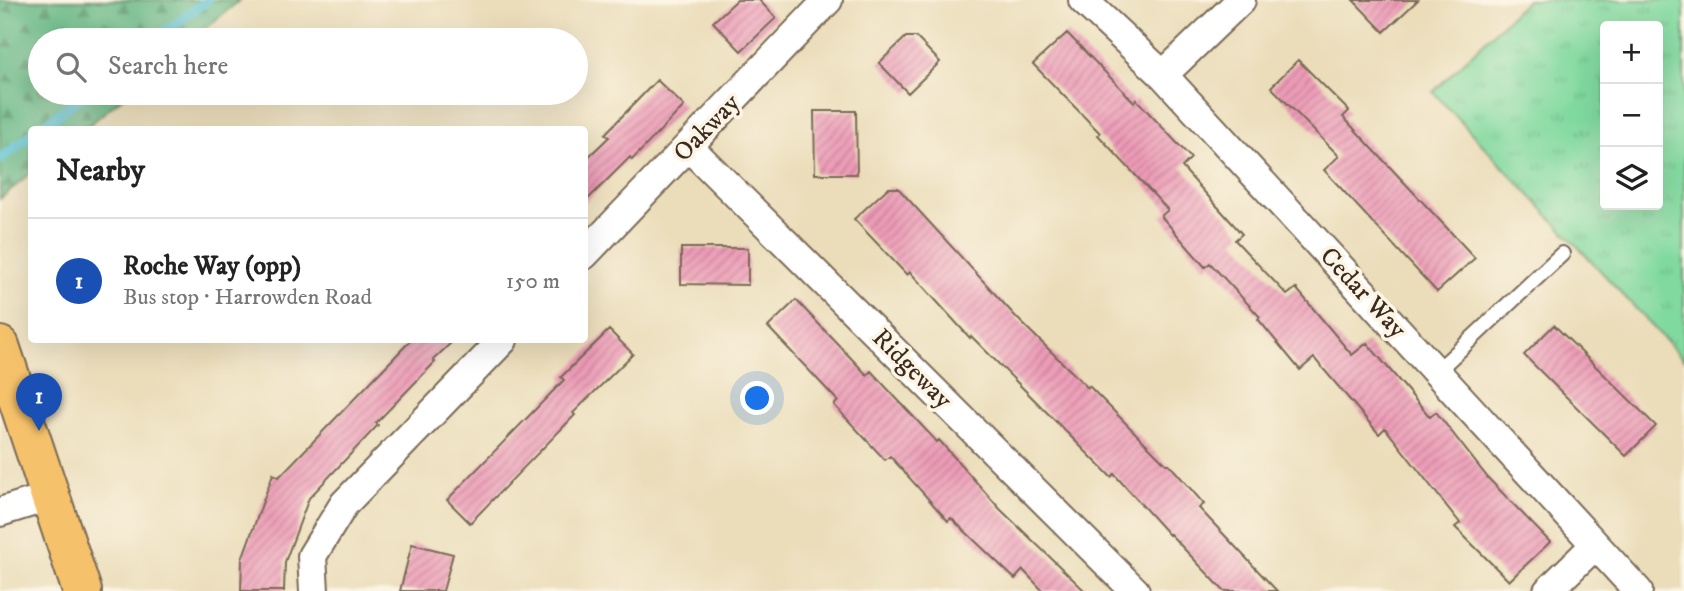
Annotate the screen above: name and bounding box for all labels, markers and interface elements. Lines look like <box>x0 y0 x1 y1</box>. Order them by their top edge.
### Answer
map controls <box>1600 21 1663 210</box>
button: + <box>1600 21 1663 84</box>
search box <box>28 28 588 105</box>
icon: search <box>52 48 90 86</box>
text: Search here <box>108 50 228 83</box>
button: − <box>1600 84 1663 147</box>
street label: Oakway <box>667 87 748 169</box>
button: layers <box>1600 147 1663 210</box>
text: Nearby <box>56 153 145 190</box>
street label: Cedar Way <box>1312 240 1414 346</box>
text: Roche Way (opp) <box>123 250 301 283</box>
text: 1 <box>75 267 83 296</box>
text: 150 m <box>506 267 560 296</box>
text: Bus stop · Harrowden Road <box>123 283 372 312</box>
street label: Ridgeway <box>865 322 960 417</box>
pin: 1 <box>16 373 62 431</box>
your location <box>740 381 774 415</box>

